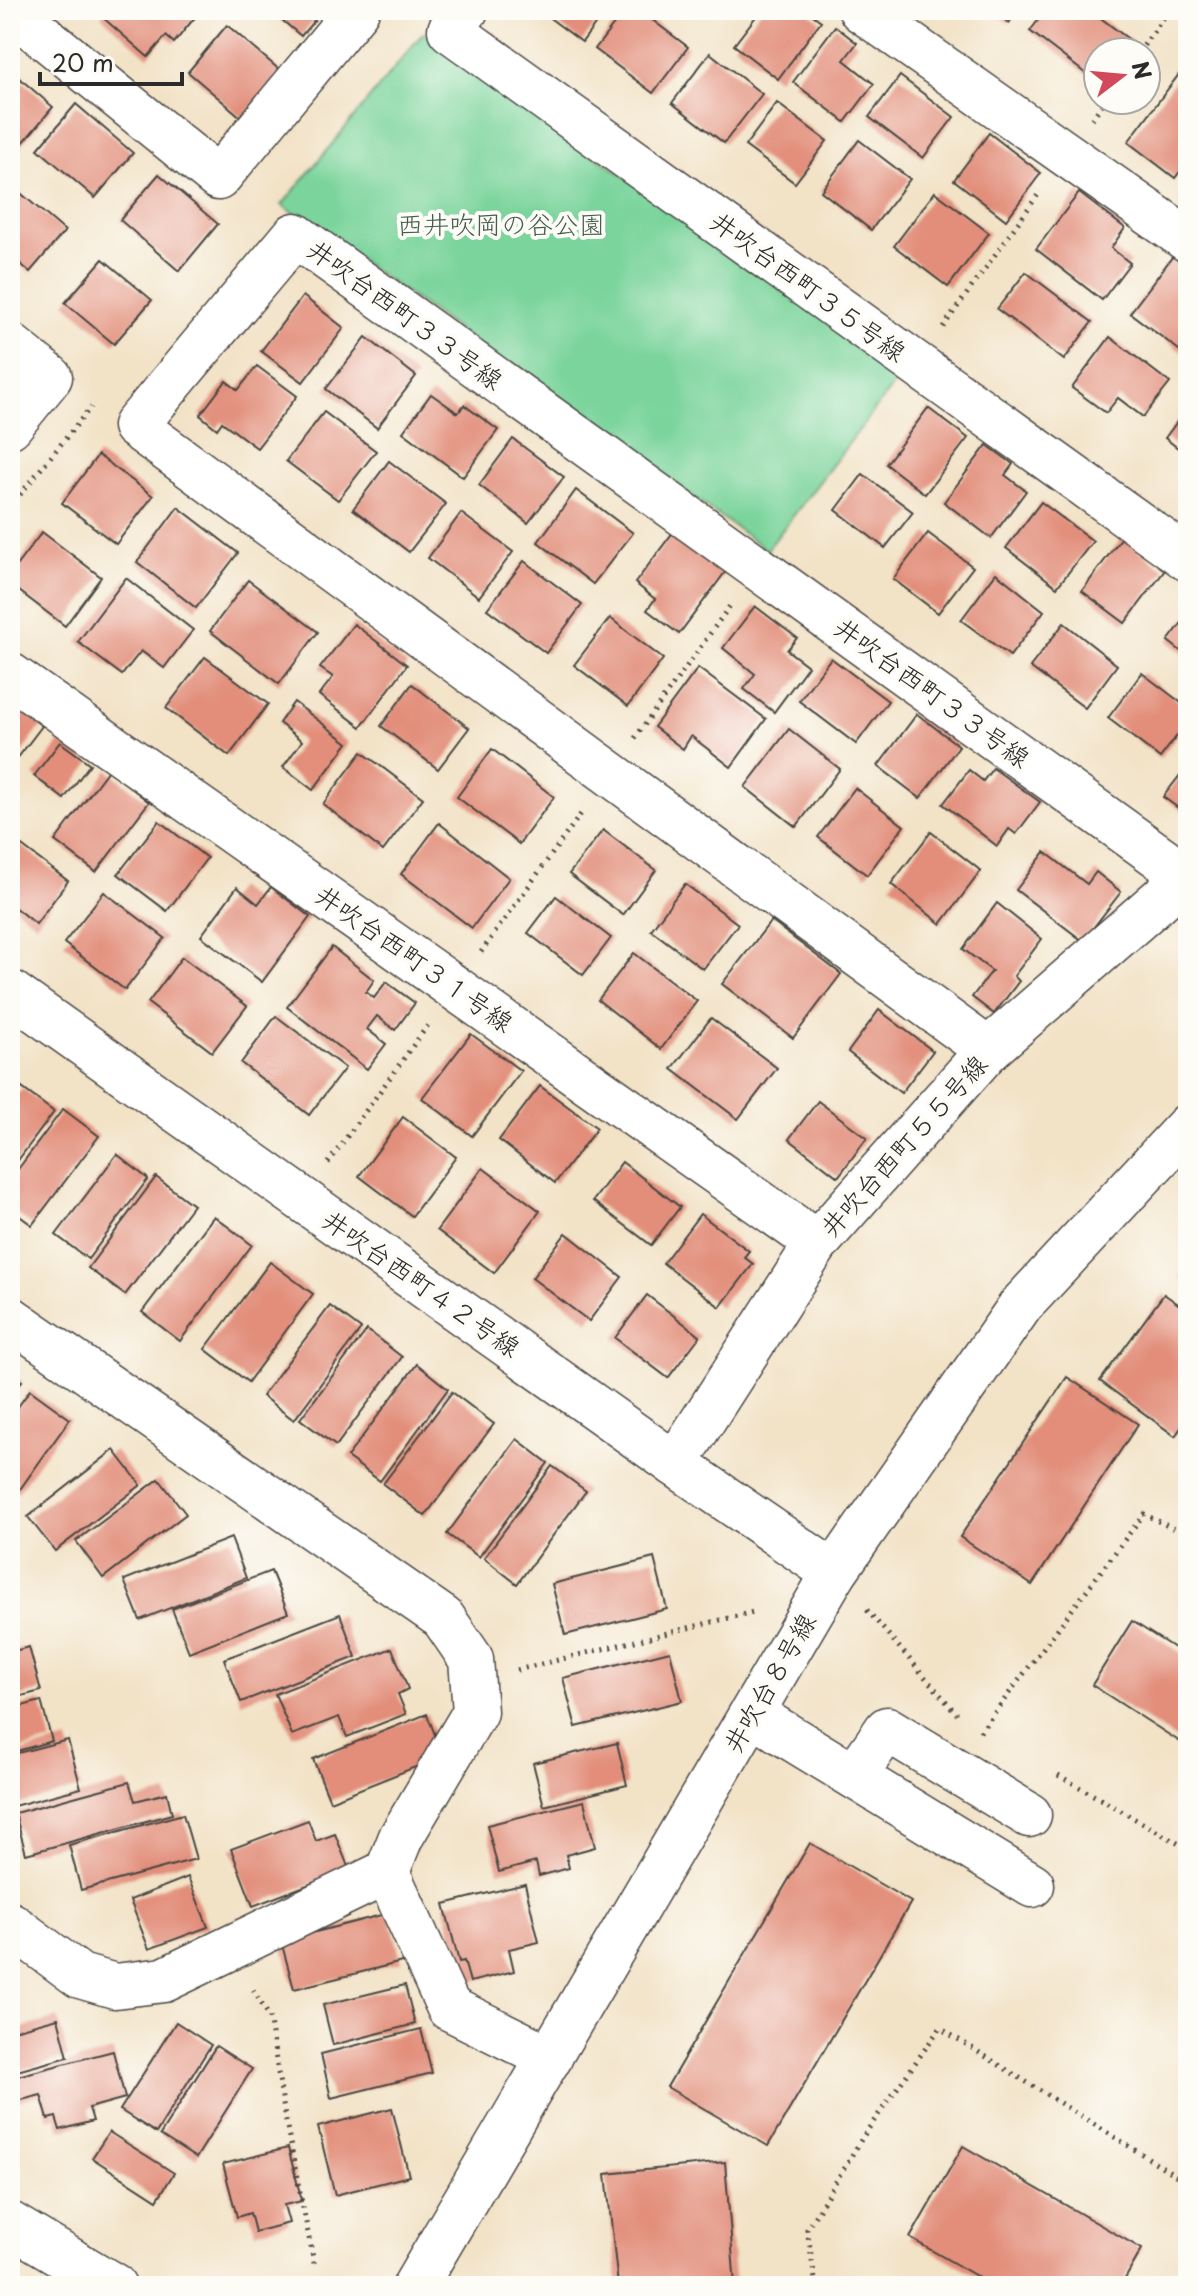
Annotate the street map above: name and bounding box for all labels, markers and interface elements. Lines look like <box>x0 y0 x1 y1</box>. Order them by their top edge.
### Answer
scale bar <box>40 36 182 86</box>
north arrow <box>1082 36 1162 116</box>
text: 20 m <box>52 44 114 80</box>
text: N <box>1124 57 1161 83</box>
street label: 井吹台西町３５号線 <box>703 201 915 370</box>
park label: 西井吹岡の谷公園 <box>397 204 605 243</box>
street label: 井吹台西町３３号線 <box>300 229 512 398</box>
street label: 井吹台西町３３号線 <box>827 607 1039 776</box>
street label: 井吹台西町３１号線 <box>308 875 522 1041</box>
street label: 井吹台西町５５号線 <box>810 1045 996 1245</box>
street label: 井吹台西町４２号線 <box>315 1200 529 1366</box>
street label: 井吹台８号線 <box>713 1605 825 1760</box>

